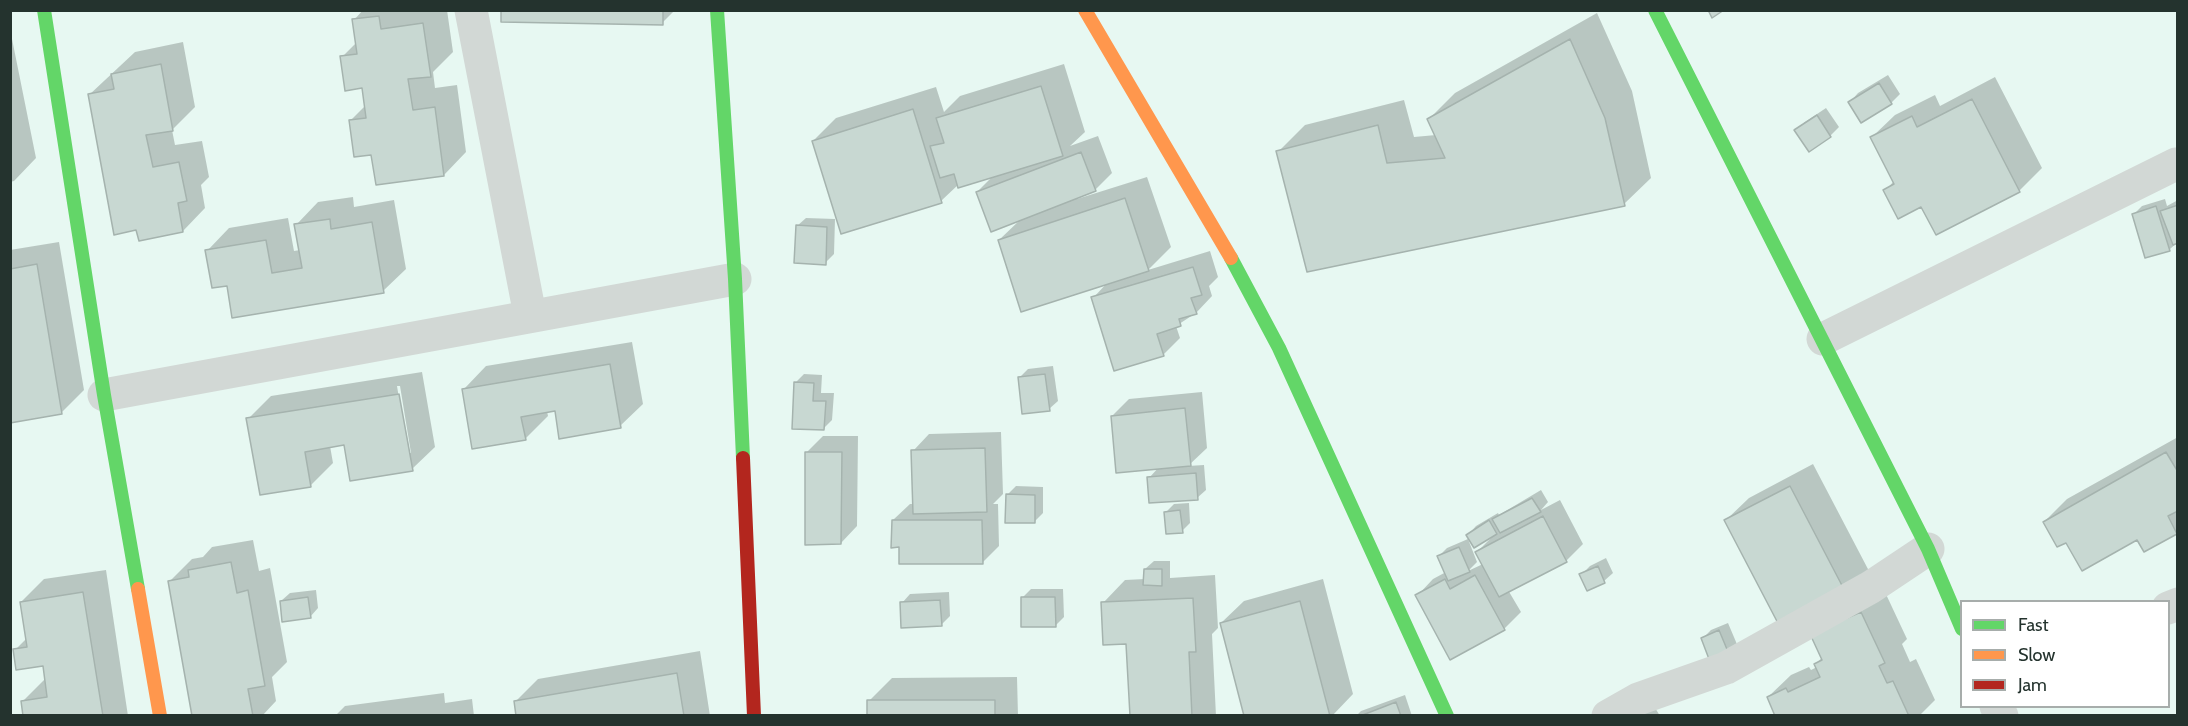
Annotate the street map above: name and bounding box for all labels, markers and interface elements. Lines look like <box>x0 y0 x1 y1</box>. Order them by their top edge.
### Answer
legend <box>1960 600 2170 708</box>
text: Fast <box>2018 614 2049 636</box>
text: Slow <box>2018 644 2055 666</box>
text: Jam <box>2018 674 2047 696</box>

